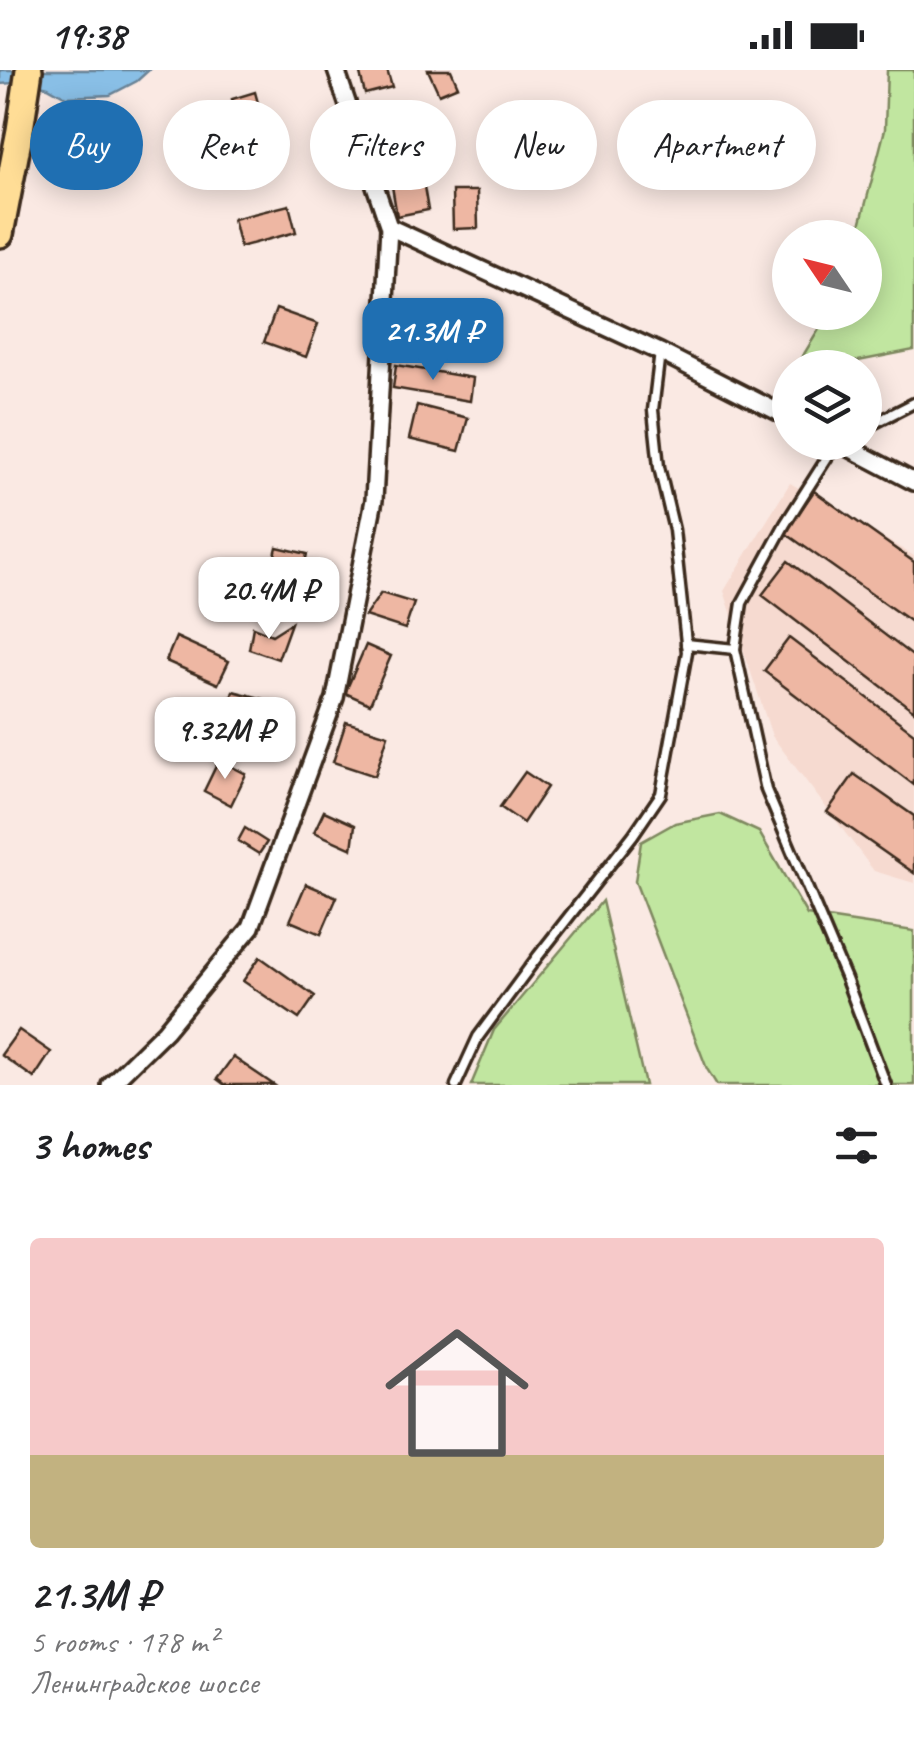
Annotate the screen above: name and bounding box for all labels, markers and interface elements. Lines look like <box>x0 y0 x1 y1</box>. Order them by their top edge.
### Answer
text: 19:38 <box>50 12 125 59</box>
chip: Buy <box>30 100 143 190</box>
chip: Rent <box>163 100 290 190</box>
chip: Filters <box>310 100 456 190</box>
chip: New <box>476 100 597 190</box>
chip: Apartment <box>617 100 816 190</box>
north arrow <box>772 220 882 330</box>
map controls <box>772 220 882 460</box>
pin: 21.3M ₽ <box>341 298 525 383</box>
text: 21.3M ₽ <box>384 310 482 351</box>
button: layers <box>772 350 882 460</box>
pin: 20.4M ₽ <box>177 557 361 642</box>
text: 20.4M ₽ <box>220 569 318 610</box>
pin: 9.32M ₽ <box>133 697 317 782</box>
text: 9.32M ₽ <box>177 709 273 750</box>
icon: filters <box>829 1118 884 1173</box>
text: 3 homes <box>30 1119 149 1172</box>
icon: home <box>367 1303 547 1483</box>
text: 21.3M ₽ <box>30 1568 158 1621</box>
text: 5 rooms · 178 m² <box>30 1621 217 1662</box>
text: Ленинградское шоссе <box>30 1662 258 1703</box>

